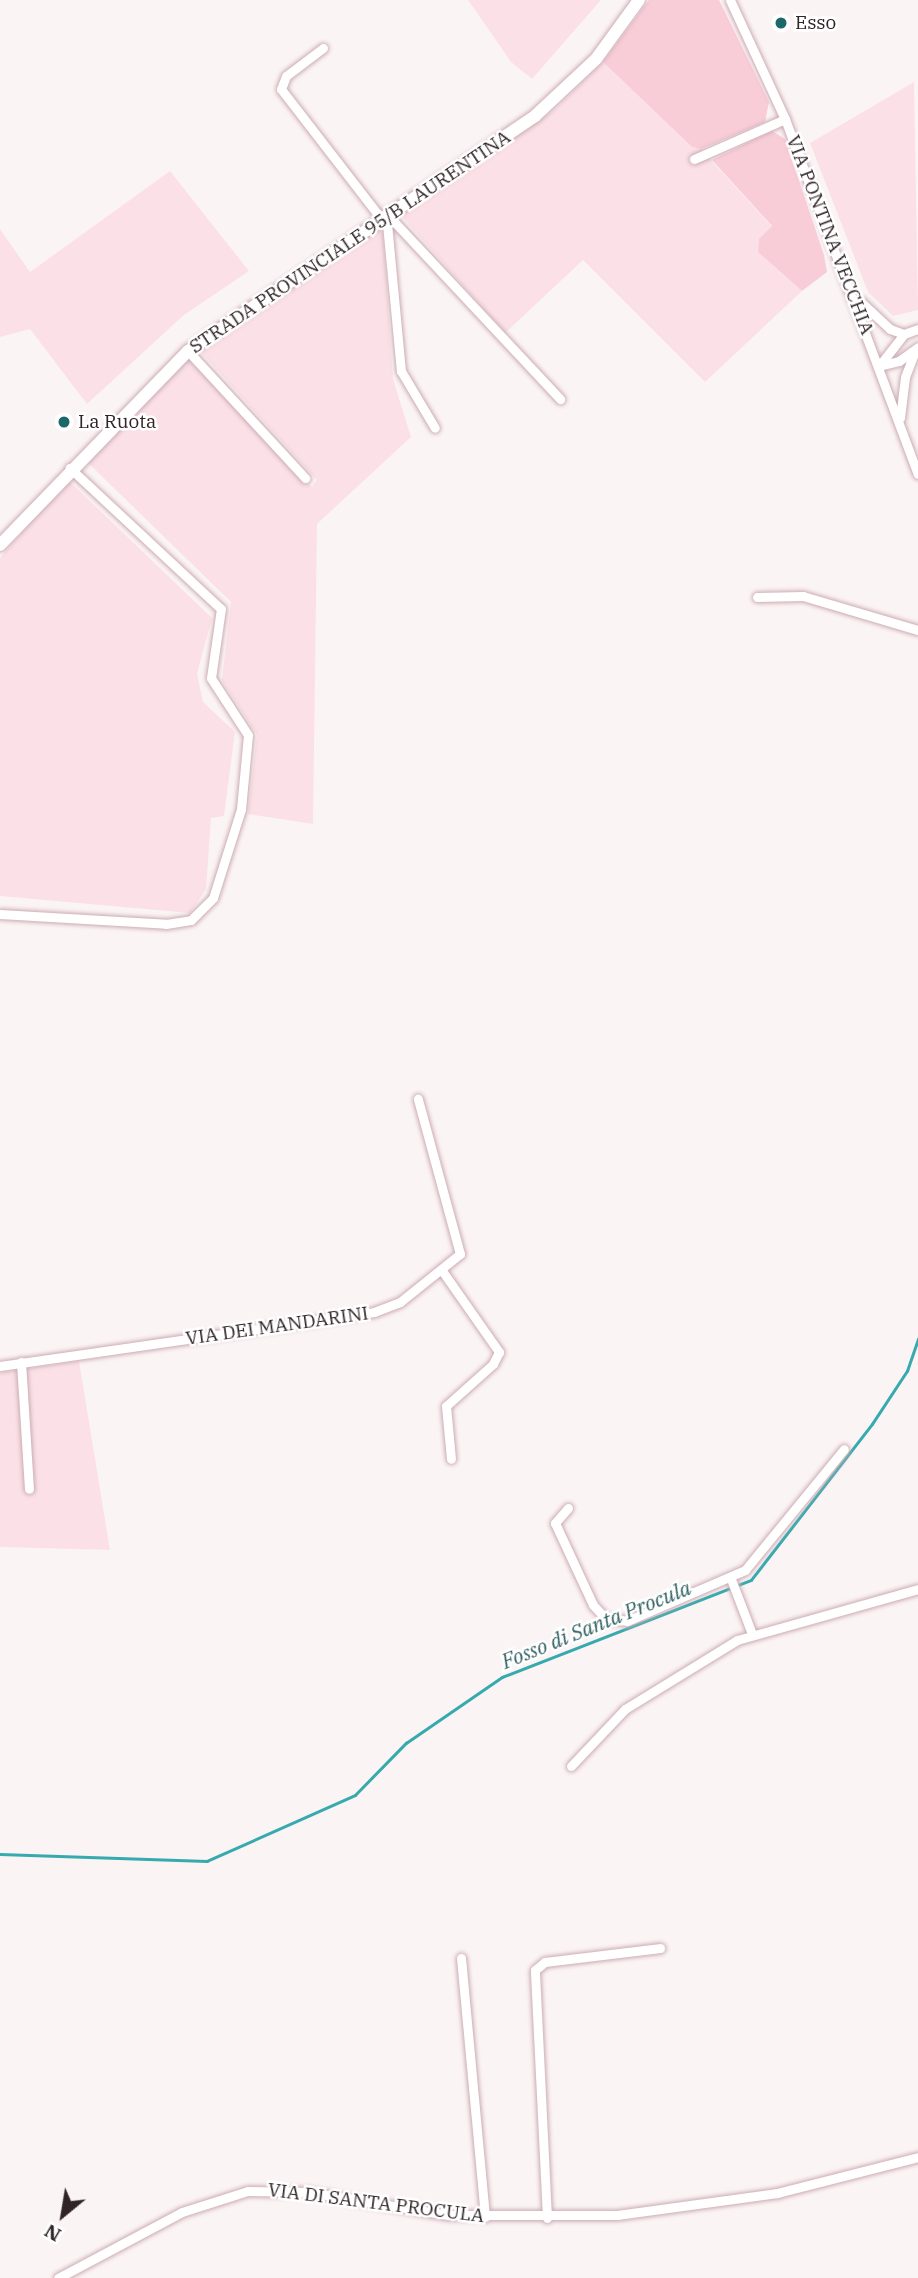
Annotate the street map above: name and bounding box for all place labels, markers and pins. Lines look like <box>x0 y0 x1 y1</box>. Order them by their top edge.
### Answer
place label: Esso <box>795 12 836 34</box>
marker: Esso <box>773 15 789 31</box>
place label: La Ruota <box>78 411 156 433</box>
marker: La Ruota <box>56 414 72 430</box>

